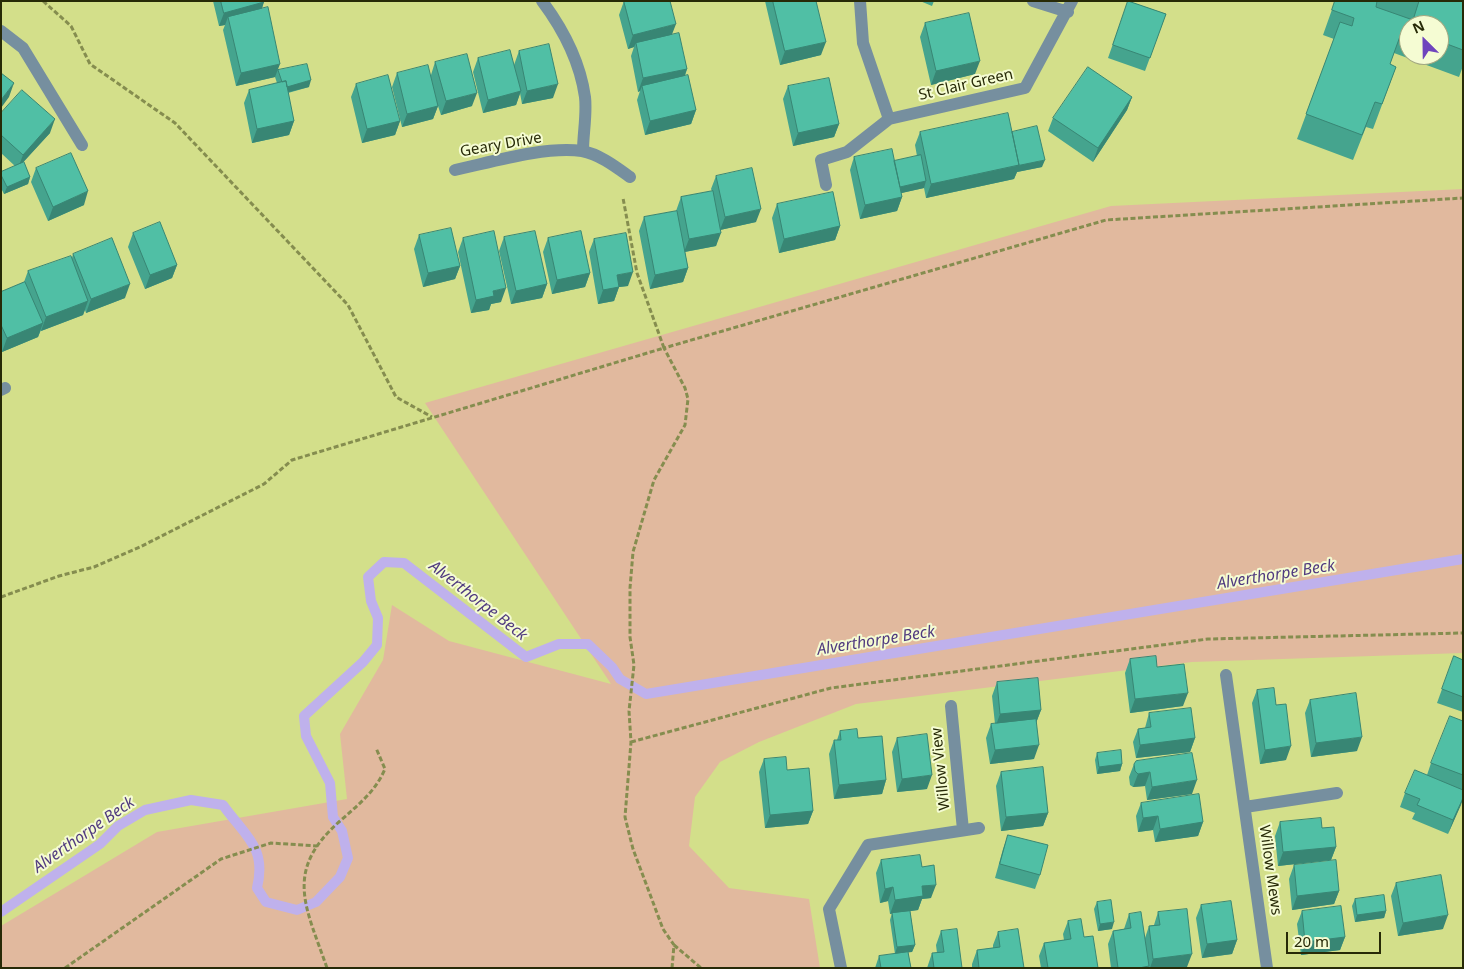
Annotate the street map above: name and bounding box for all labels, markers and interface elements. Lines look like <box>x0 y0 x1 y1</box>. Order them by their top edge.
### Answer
north arrow <box>1399 15 1449 65</box>
text: N <box>1409 16 1427 38</box>
street label: St Clair Green <box>917 65 1015 105</box>
street label: Geary Drive <box>459 129 543 161</box>
water label: Alverthorpe Beck <box>1216 556 1336 594</box>
water label: Alverthorpe Beck <box>425 557 531 645</box>
water label: Alverthorpe Beck <box>816 622 936 660</box>
street label: Willow View <box>928 727 954 811</box>
water label: Alverthorpe Beck <box>30 793 138 877</box>
street label: Willow Mews <box>1255 824 1285 916</box>
scale bar <box>1289 922 1384 954</box>
text: 20 m <box>1294 931 1329 951</box>

